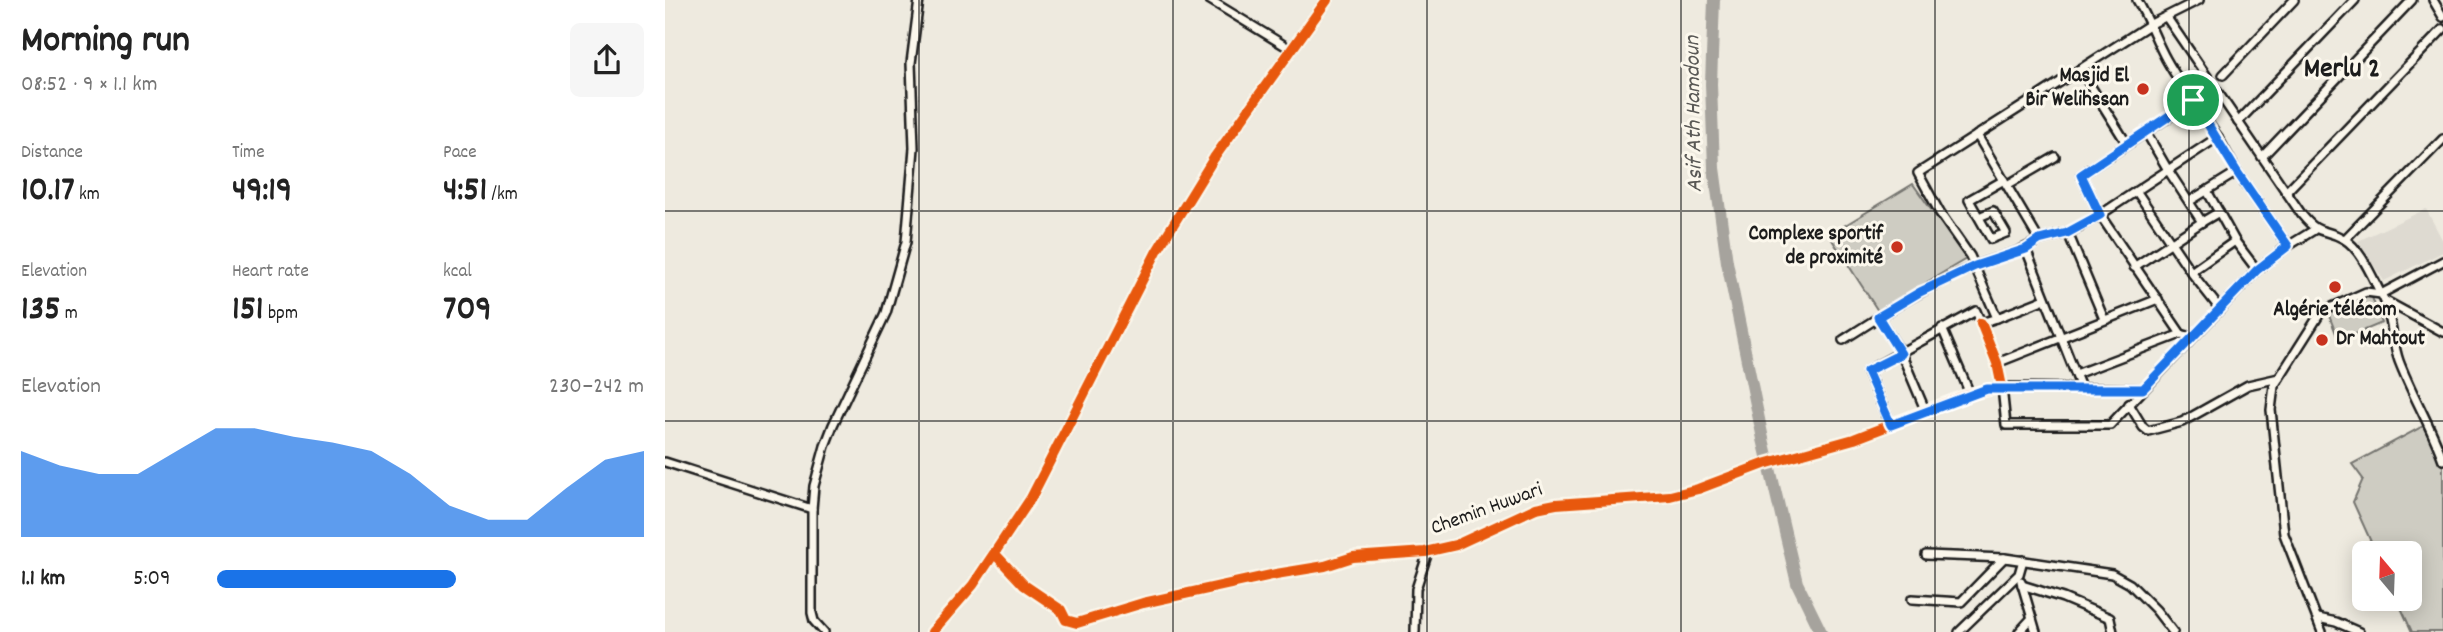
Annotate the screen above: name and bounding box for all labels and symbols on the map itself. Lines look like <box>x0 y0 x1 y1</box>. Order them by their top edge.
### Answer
water label: Asif Ath Hamdoun <box>1677 34 1713 193</box>
district label: Merlu 2 <box>2304 51 2380 91</box>
place label: Masjid El Bir Welihssan <box>2026 62 2130 116</box>
pin <box>2163 70 2223 130</box>
marker: Masjid El Bir Welihssan <box>2135 81 2151 97</box>
place label: Complexe sportif de proximité <box>1748 220 1885 274</box>
marker: Complexe sportif de proximité <box>1889 239 1905 255</box>
marker: Algérie télécom <box>2327 279 2343 295</box>
place label: Algérie télécom <box>2273 296 2397 326</box>
place label: Dr Mahtout <box>2336 325 2425 355</box>
marker: Dr Mahtout <box>2314 332 2330 348</box>
street label: Chemin Huwari <box>1427 476 1547 544</box>
north arrow <box>2352 541 2422 611</box>

